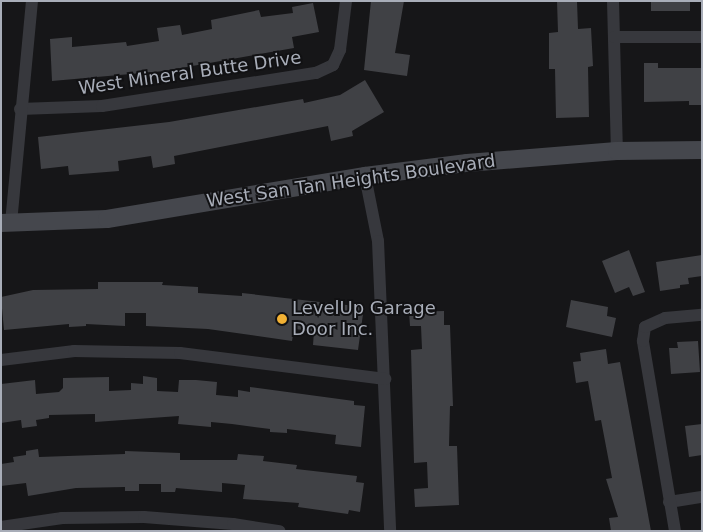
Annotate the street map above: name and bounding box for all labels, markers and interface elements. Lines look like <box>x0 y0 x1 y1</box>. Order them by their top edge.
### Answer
street label: West Mineral Butte Drive <box>77 47 303 99</box>
street label: West San Tan Heights Boulevard <box>205 150 497 212</box>
place label: LevelUp Garage Door Inc. <box>292 298 436 340</box>
marker: LevelUp Garage Door Inc. <box>276 313 288 325</box>

